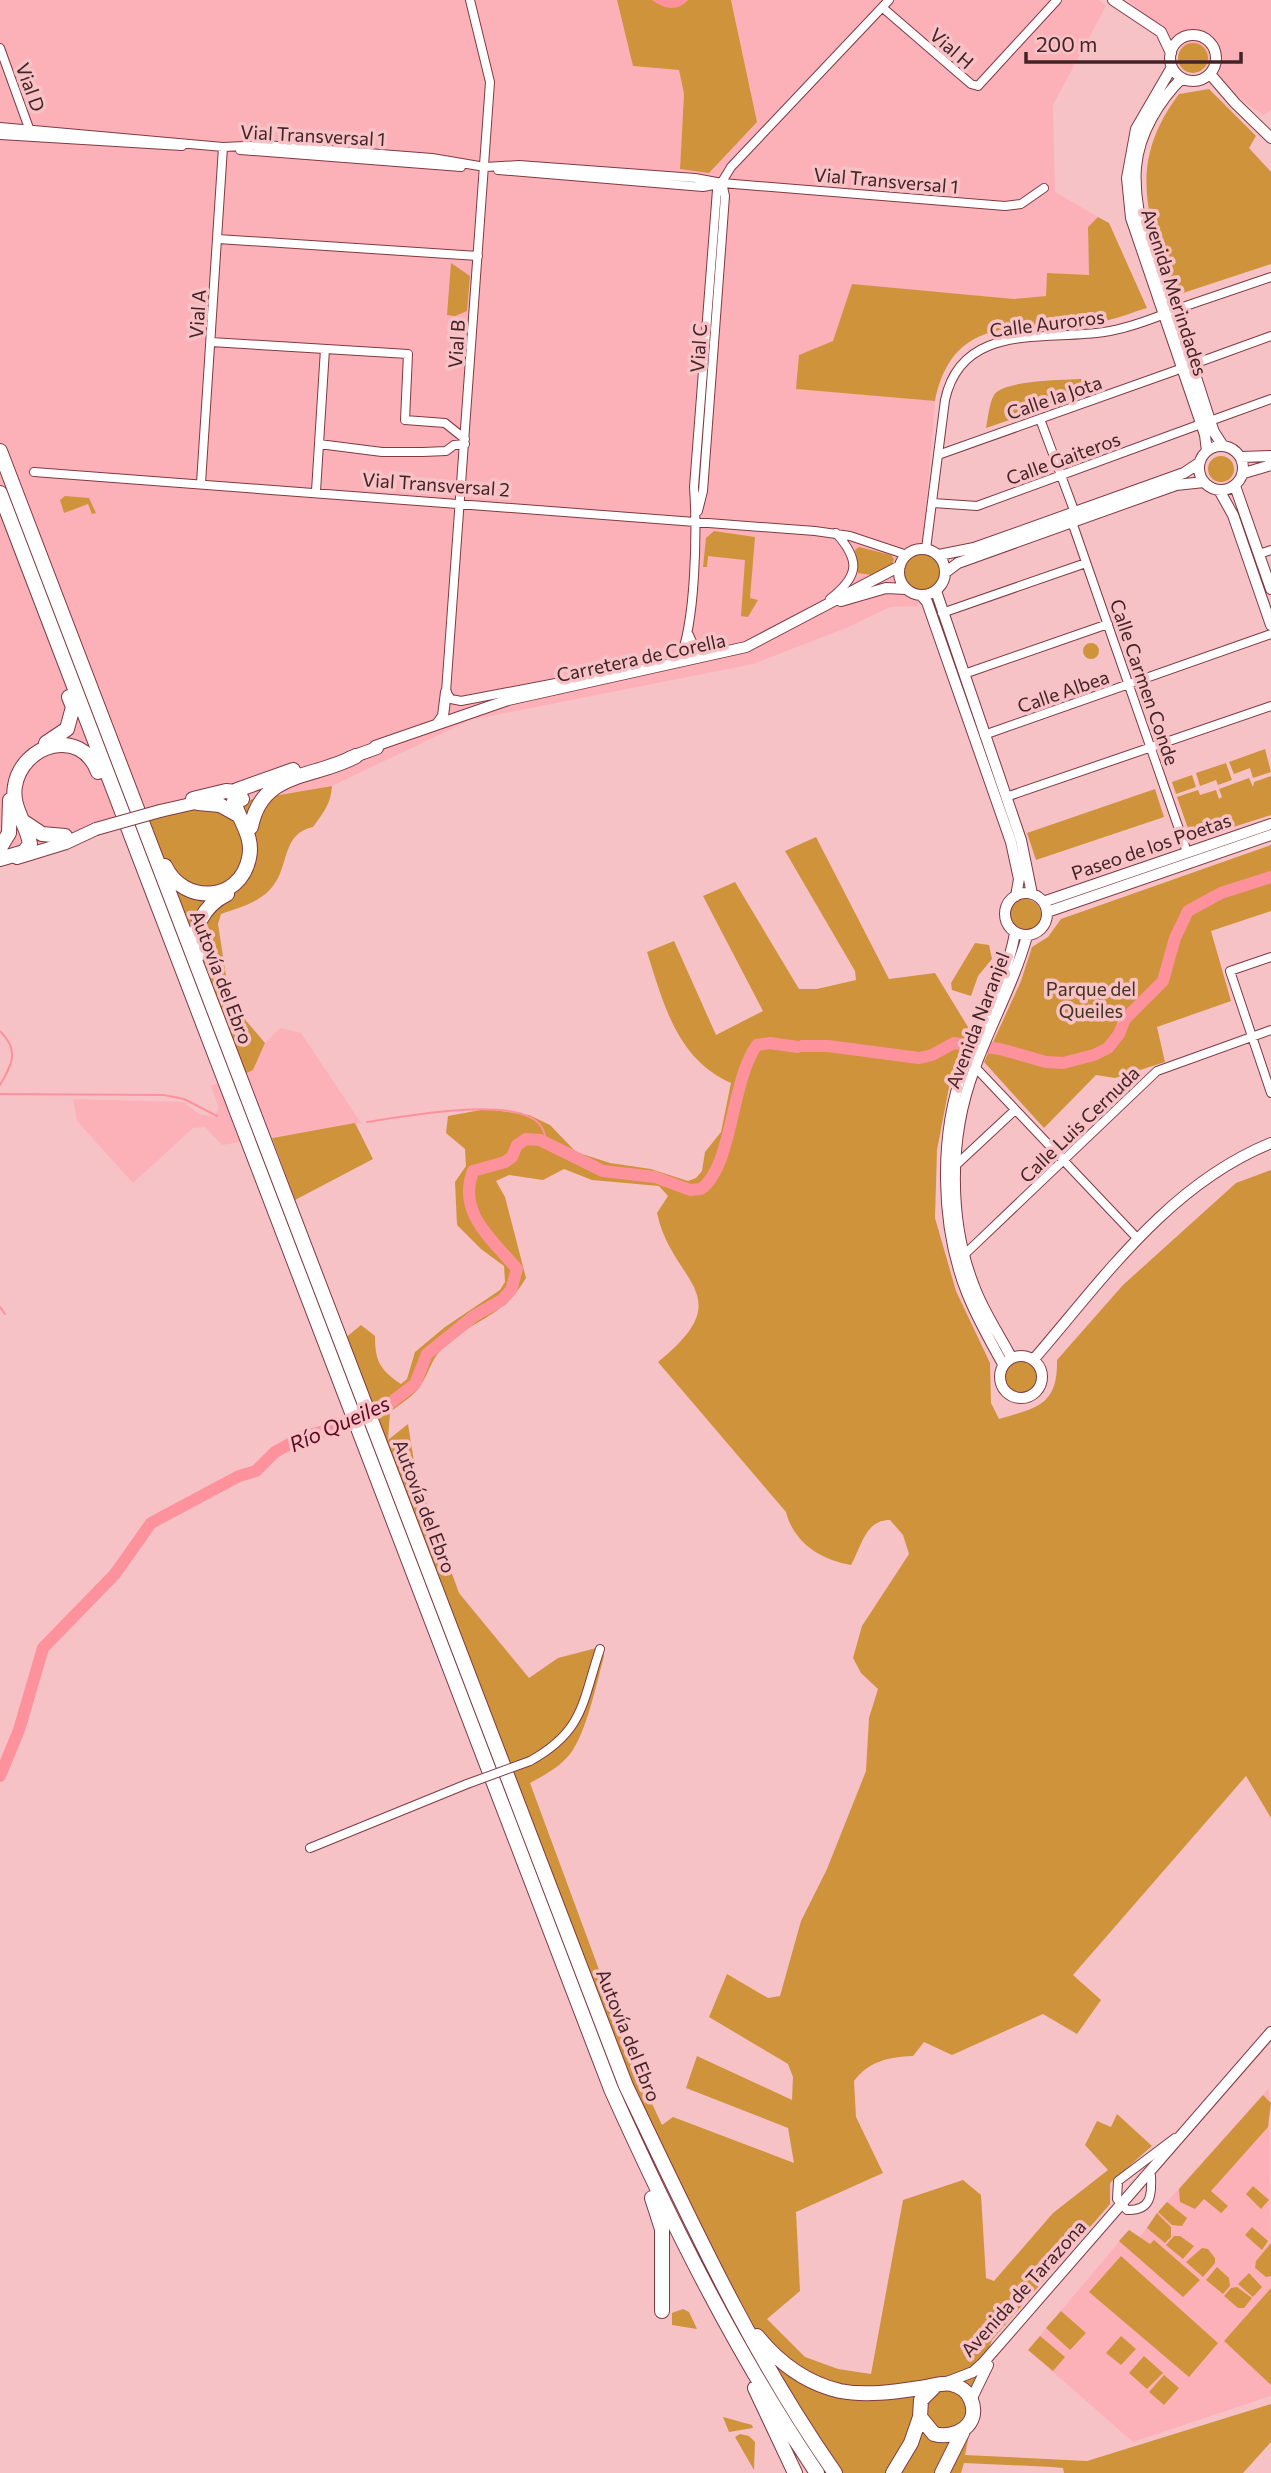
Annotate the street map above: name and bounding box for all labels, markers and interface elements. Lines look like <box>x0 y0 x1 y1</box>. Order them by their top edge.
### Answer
scale bar <box>1026 21 1241 65</box>
street label: Vial H <box>925 23 979 73</box>
text: 200 m <box>1036 31 1097 56</box>
street label: Vial D <box>12 59 50 115</box>
street label: Vial Transversal 1 <box>240 120 386 150</box>
street label: Vial Transversal 1 <box>813 162 959 198</box>
street label: Avenida Merindades <box>1137 206 1213 378</box>
street label: Vial A <box>184 289 210 339</box>
street label: Calle Auroros <box>988 305 1106 341</box>
street label: Vial B <box>443 319 469 369</box>
street label: Vial C <box>685 323 711 373</box>
street label: Calle la Jota <box>1003 370 1105 424</box>
street label: Calle Gaiteros <box>1003 427 1123 489</box>
street label: Vial Transversal 2 <box>361 467 511 501</box>
street label: Calle Carmen Conde <box>1106 596 1184 768</box>
street label: Carretera de Corella <box>554 628 728 686</box>
street label: Calle Albea <box>1014 665 1112 717</box>
street label: Paseo de los Poetas <box>1068 808 1234 884</box>
street label: Autovía del Ebro <box>186 907 258 1047</box>
street label: Avenida Naranjel <box>940 949 1014 1091</box>
park label: Parque del Queiles <box>1046 977 1136 1022</box>
street label: Calle Luis Cernuda <box>1014 1061 1144 1187</box>
water label: Río Queiles <box>285 1390 393 1456</box>
street label: Autovía del Ebro <box>389 1436 461 1576</box>
street label: Autovía del Ebro <box>592 1965 666 2105</box>
street label: Avenida de Tarazona <box>956 2215 1090 2361</box>

